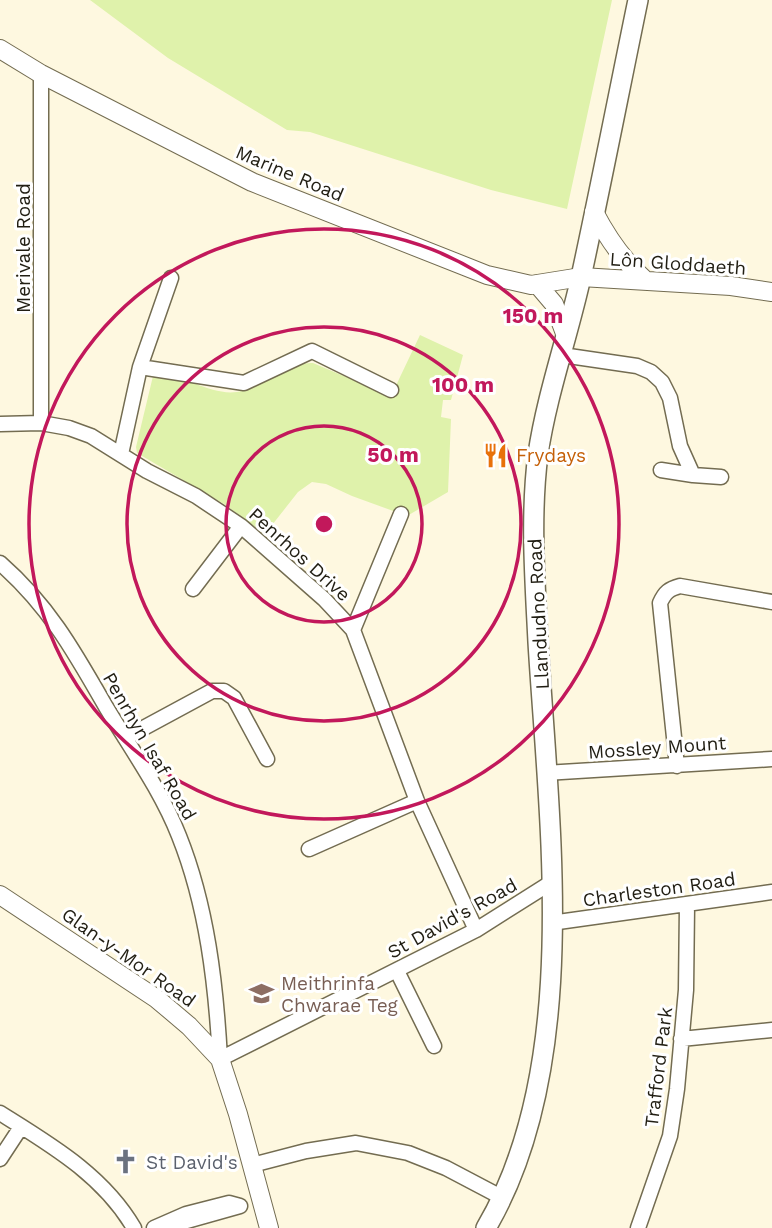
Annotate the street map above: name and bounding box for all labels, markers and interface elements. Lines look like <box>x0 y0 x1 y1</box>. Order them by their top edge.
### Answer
street label: Marine Road <box>232 140 347 207</box>
street label: Merivale Road <box>12 183 35 313</box>
street label: Lôn Gloddaeth <box>609 247 747 280</box>
text: 150 m <box>503 303 563 328</box>
text: 100 m <box>432 372 494 397</box>
restaurant icon: Frydays <box>482 441 510 469</box>
text: 50 m <box>367 442 419 467</box>
place label: Frydays <box>516 444 586 467</box>
street label: Penrhos Drive <box>244 503 355 606</box>
centre of rings <box>312 512 336 536</box>
street label: Llandudno Road <box>523 538 554 690</box>
street label: Penrhyn Isaf Road <box>98 668 201 824</box>
street label: Mossley Mount <box>587 731 727 764</box>
street label: Charleston Road <box>581 867 737 912</box>
street label: St David's Road <box>383 873 521 964</box>
street label: Glan-y-Mor Road <box>57 903 200 1012</box>
place label: Meithrinfa Chwarae Teg <box>281 972 399 1017</box>
school or university icon: Meithrinfa Chwarae Teg <box>247 980 275 1008</box>
street label: Trafford Park <box>640 1005 677 1129</box>
church icon: St David's <box>112 1148 140 1176</box>
place label: St David's <box>146 1151 238 1174</box>

